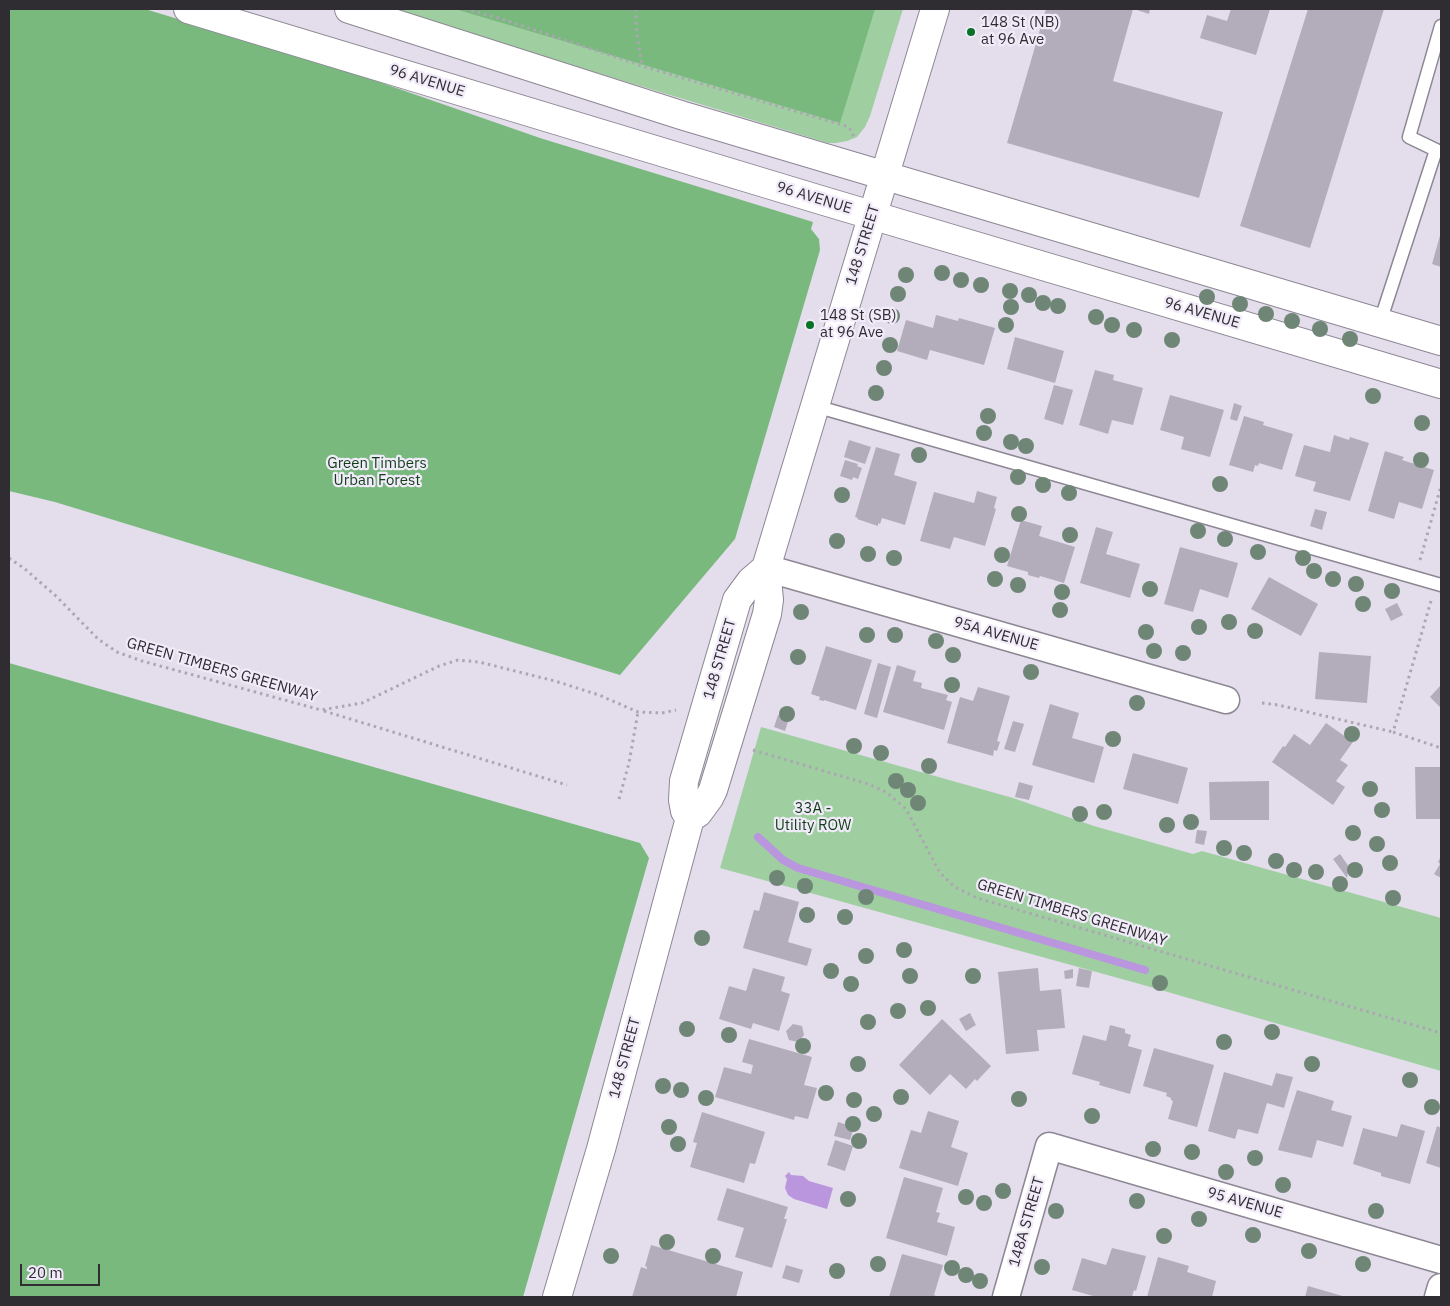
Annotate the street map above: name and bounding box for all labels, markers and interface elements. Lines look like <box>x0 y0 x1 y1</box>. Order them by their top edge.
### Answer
place label: 148 St (NB) at 96 Ave <box>981 14 1060 49</box>
marker: 148 St (NB) at 96 Ave <box>965 26 977 38</box>
street label: 96 AVENUE <box>387 61 467 101</box>
street label: 96 AVENUE <box>774 178 854 218</box>
street label: 148 STREET <box>842 203 884 287</box>
street label: 96 AVENUE <box>1162 294 1242 332</box>
place label: 148 St (SB) at 96 Ave <box>820 307 897 342</box>
marker: 148 St (SB) at 96 Ave <box>804 319 816 331</box>
park label: Green Timbers Urban Forest <box>327 455 427 490</box>
street label: 95A AVENUE <box>951 613 1041 655</box>
street label: 148 STREET <box>700 616 740 702</box>
street label: GREEN TIMBERS GREENWAY <box>124 634 320 706</box>
park label: 33A - Utility ROW <box>775 800 851 835</box>
street label: GREEN TIMBERS GREENWAY <box>975 875 1169 951</box>
street label: 148 STREET <box>606 1015 644 1101</box>
street label: 148A STREET <box>1006 1175 1048 1269</box>
street label: 95 AVENUE <box>1205 1184 1285 1222</box>
scale bar <box>22 1254 102 1286</box>
text: 20 m <box>28 1263 63 1282</box>

